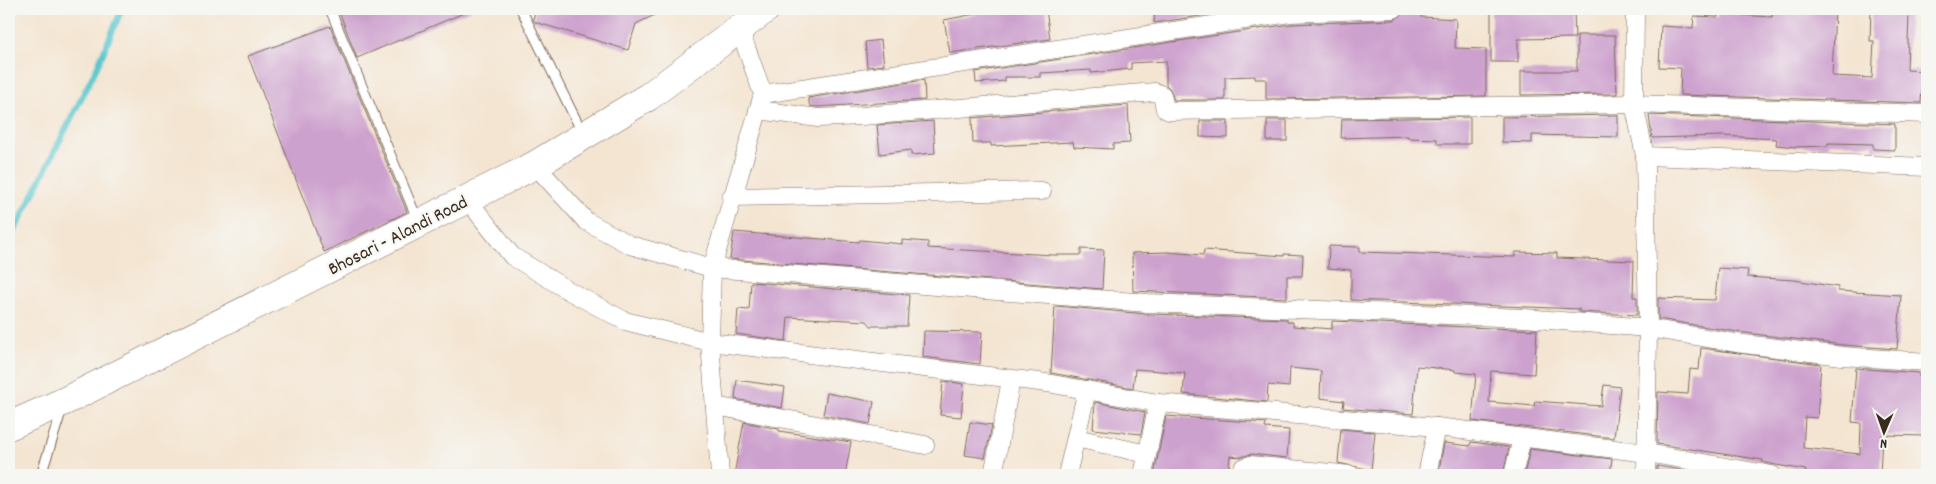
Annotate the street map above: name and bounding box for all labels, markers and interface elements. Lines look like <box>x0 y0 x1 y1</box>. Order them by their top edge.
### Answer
street label: Bhosari - Alandi Road <box>324 190 473 284</box>
north arrow <box>1858 406 1908 456</box>
text: N <box>1880 433 1887 453</box>

